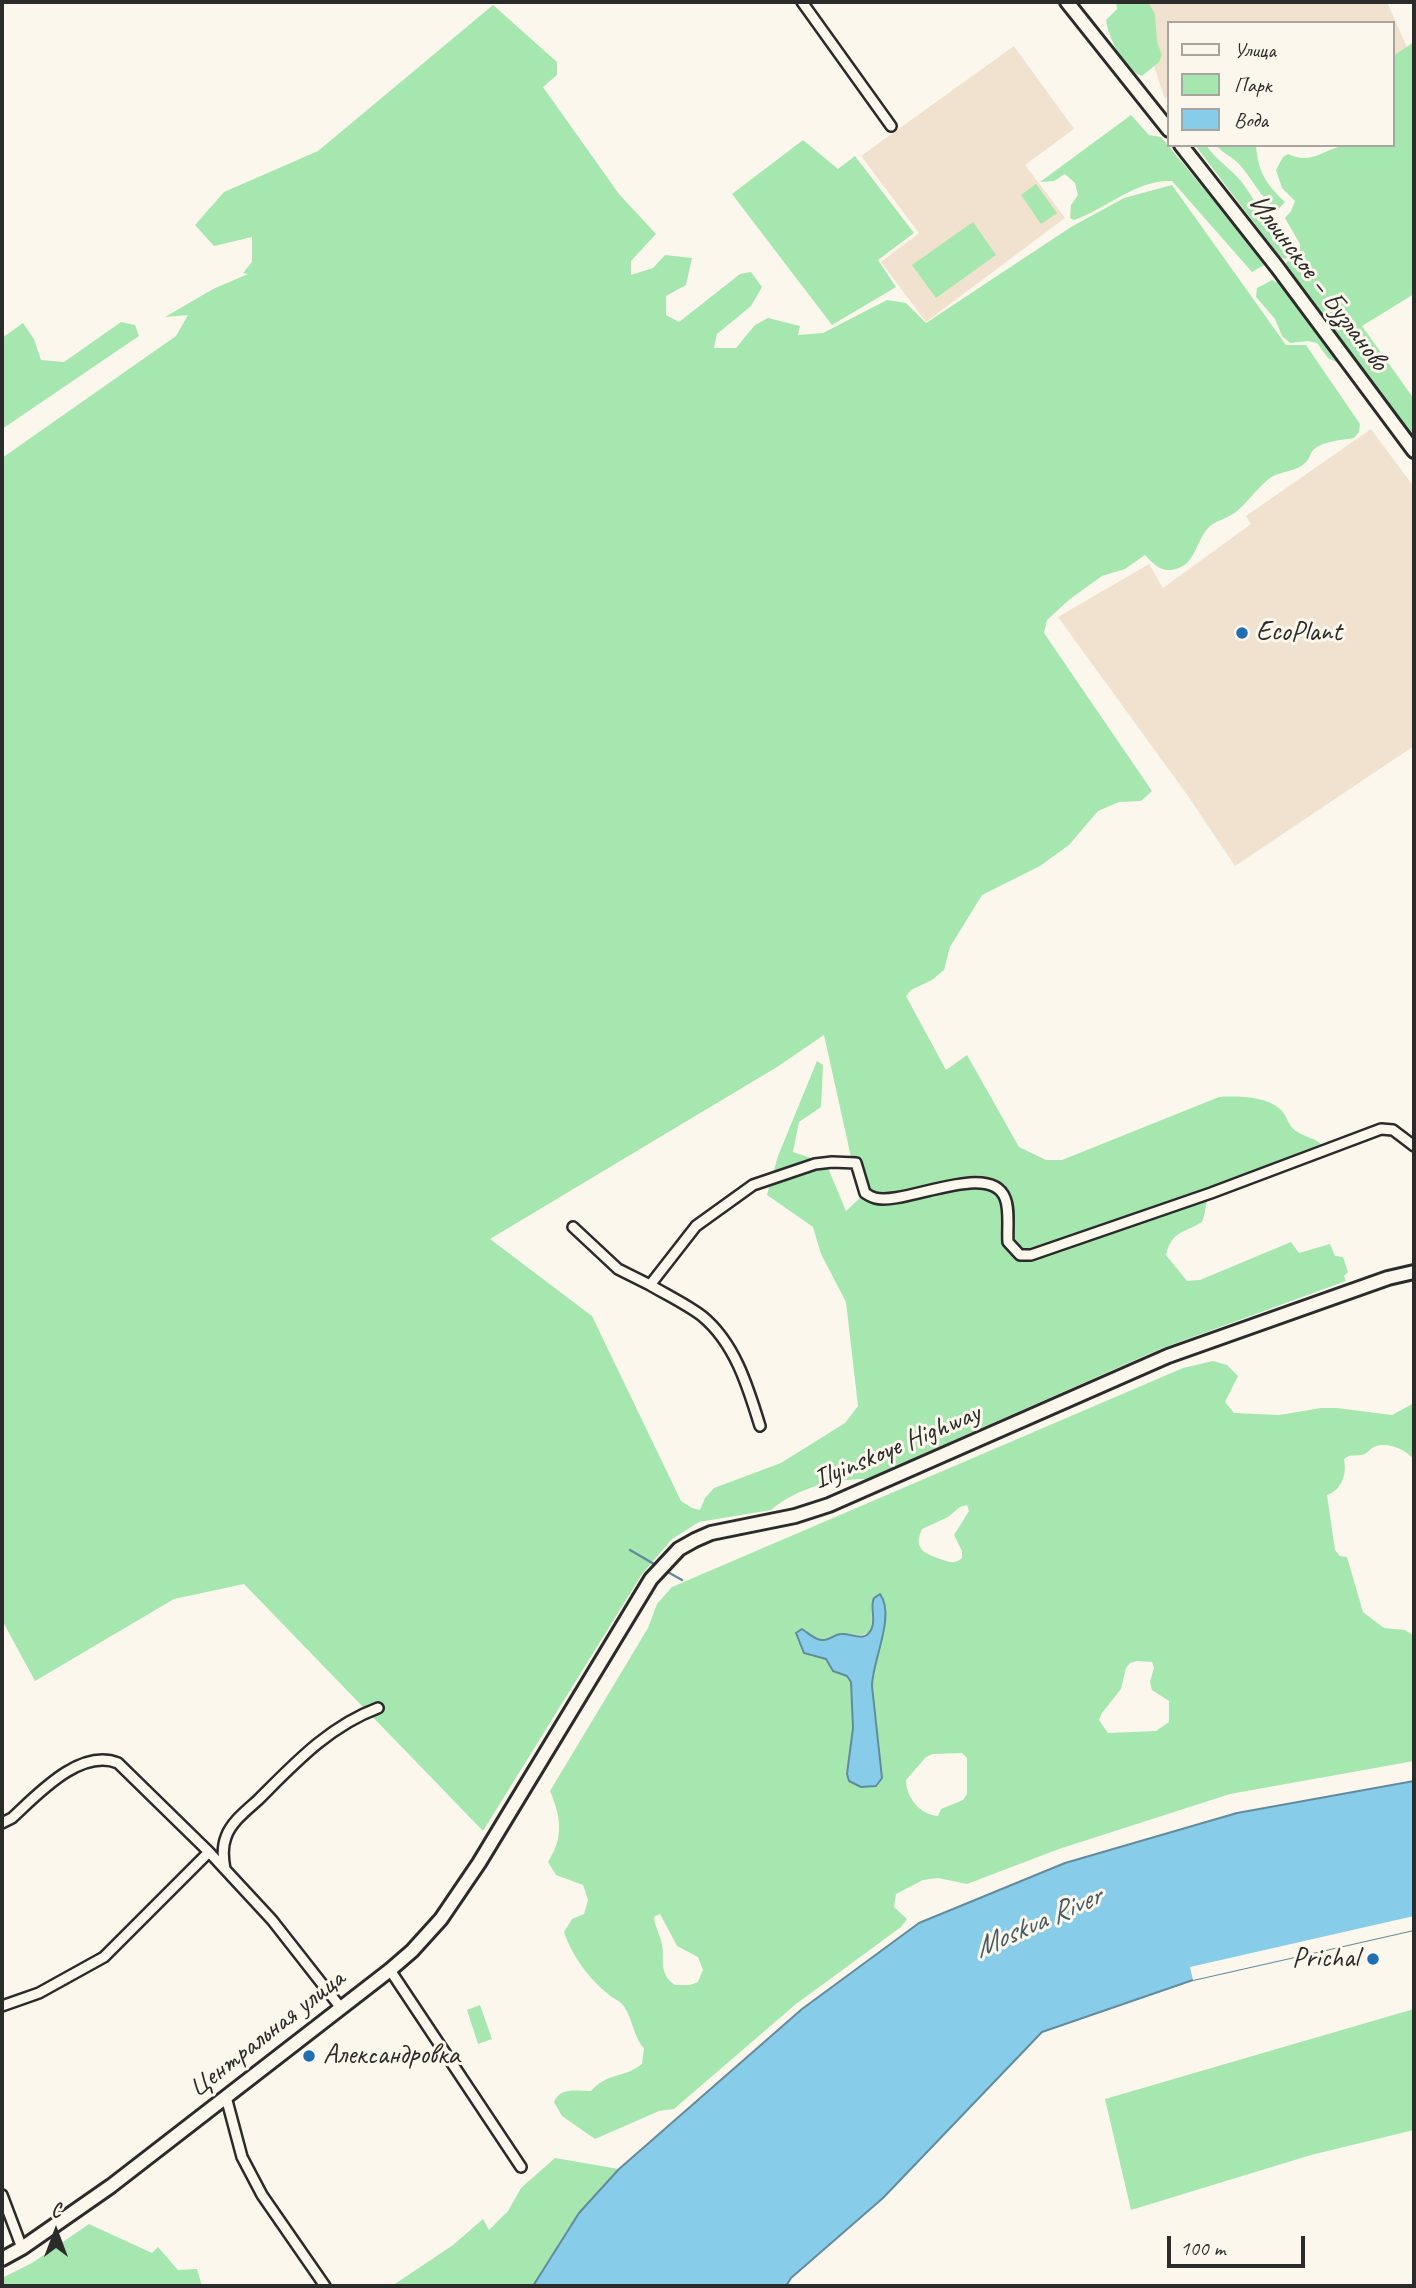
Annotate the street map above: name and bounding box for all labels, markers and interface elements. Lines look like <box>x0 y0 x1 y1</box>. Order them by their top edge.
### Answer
legend <box>1168 21 1395 147</box>
text: Улица <box>1234 37 1276 63</box>
text: Парк <box>1234 72 1271 98</box>
text: Вода <box>1234 107 1268 133</box>
street label: Ильинское – Бузланово <box>1241 188 1395 378</box>
place label: EcoPlant <box>1256 616 1341 650</box>
marker: EcoPlant <box>1234 625 1250 641</box>
street label: Ilyinskoye Highway <box>808 1397 986 1497</box>
water label: Moskva River <box>969 1879 1107 1967</box>
place label: Prichal <box>1292 1942 1359 1976</box>
marker: Prichal <box>1365 1951 1381 1967</box>
street label: Центральная улица <box>182 1963 352 2105</box>
place label: Александровка <box>323 2039 460 2073</box>
marker: Александровка <box>301 2048 317 2064</box>
north arrow <box>21 2197 91 2267</box>
text: С <box>51 2199 61 2223</box>
scale bar <box>1171 2222 1309 2266</box>
text: 100 m <box>1180 2235 1225 2261</box>

